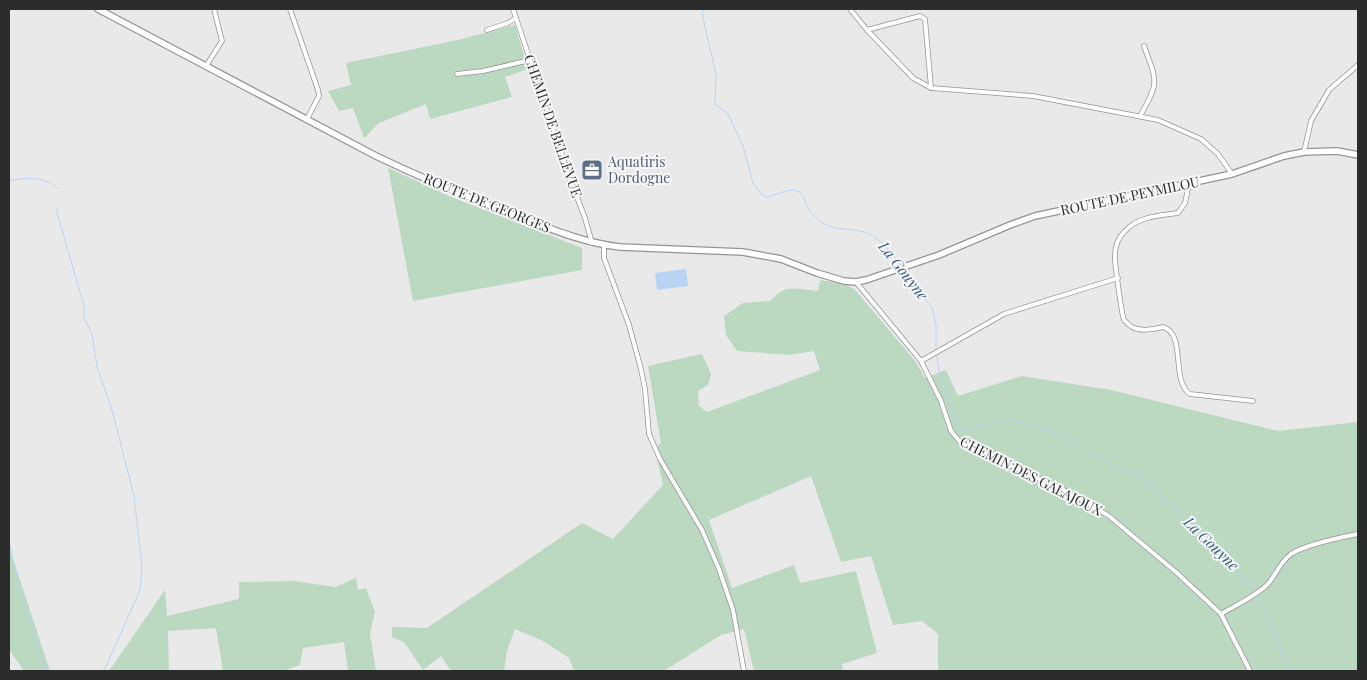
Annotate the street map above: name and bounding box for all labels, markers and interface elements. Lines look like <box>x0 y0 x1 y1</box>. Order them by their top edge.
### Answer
street label: CHEMIN DE BELLEVUE <box>520 52 587 200</box>
place label: Aquatiris Dordogne <box>607 152 670 187</box>
office icon: Aquatiris Dordogne <box>580 158 604 182</box>
street label: ROUTE DE GEORGES <box>421 168 553 237</box>
street label: ROUTE DE PEYMILOU <box>1059 171 1202 220</box>
water label: La Gouyne <box>874 236 933 304</box>
street label: CHEMIN DES GALAJOUX <box>957 431 1106 520</box>
water label: La Gouyne <box>1179 511 1244 575</box>

